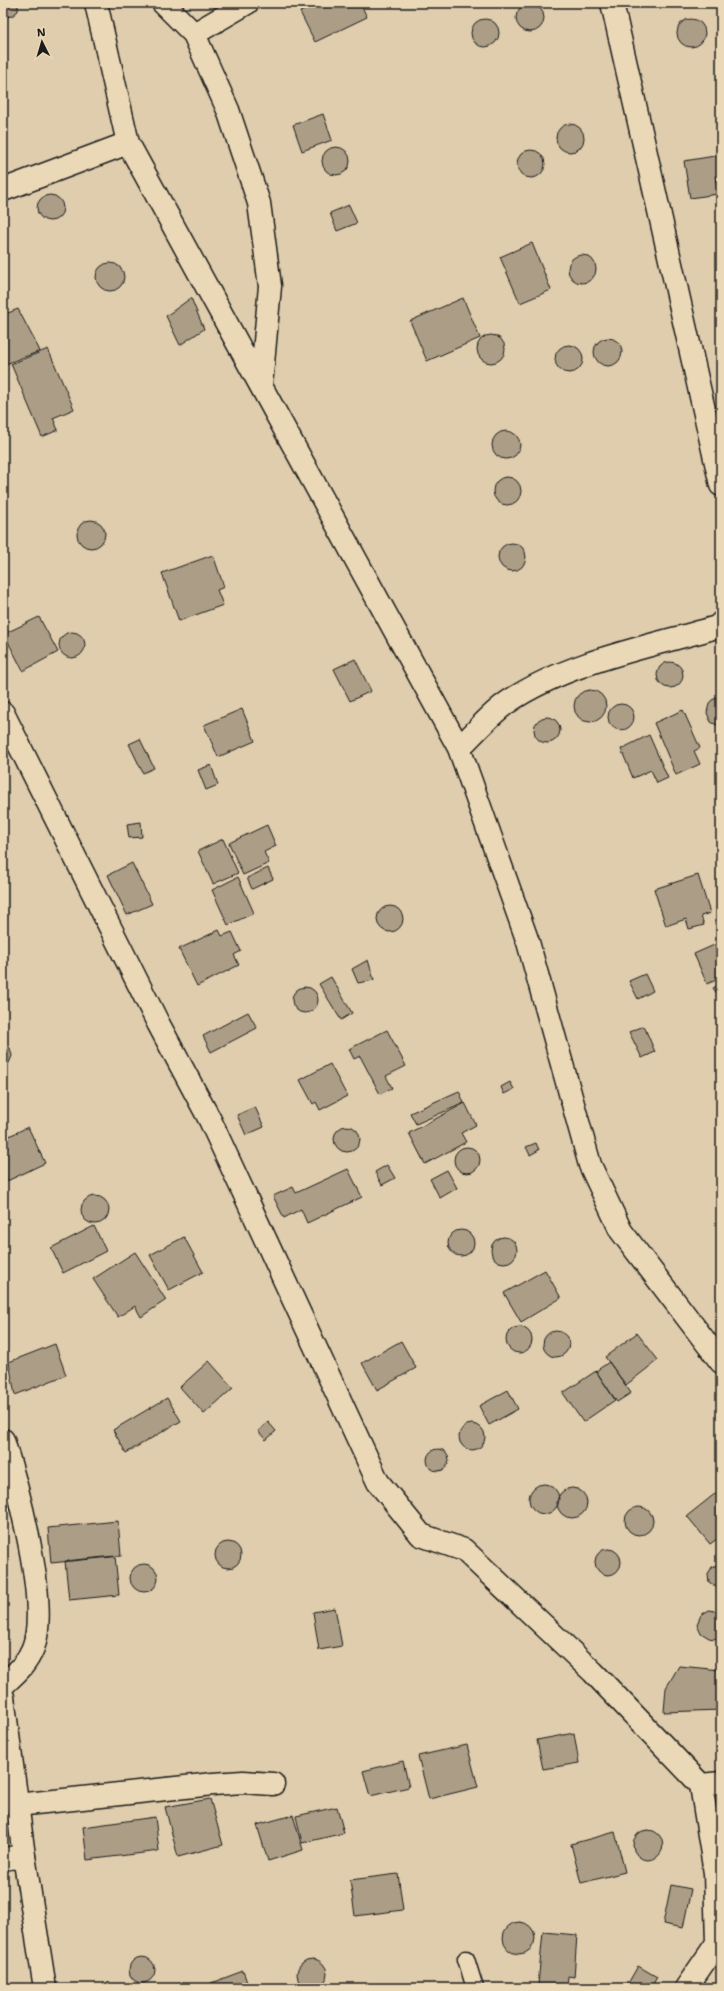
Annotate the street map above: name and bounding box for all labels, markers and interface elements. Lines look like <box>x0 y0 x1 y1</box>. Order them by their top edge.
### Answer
north arrow <box>22 22 62 62</box>
text: N <box>36 25 46 40</box>

